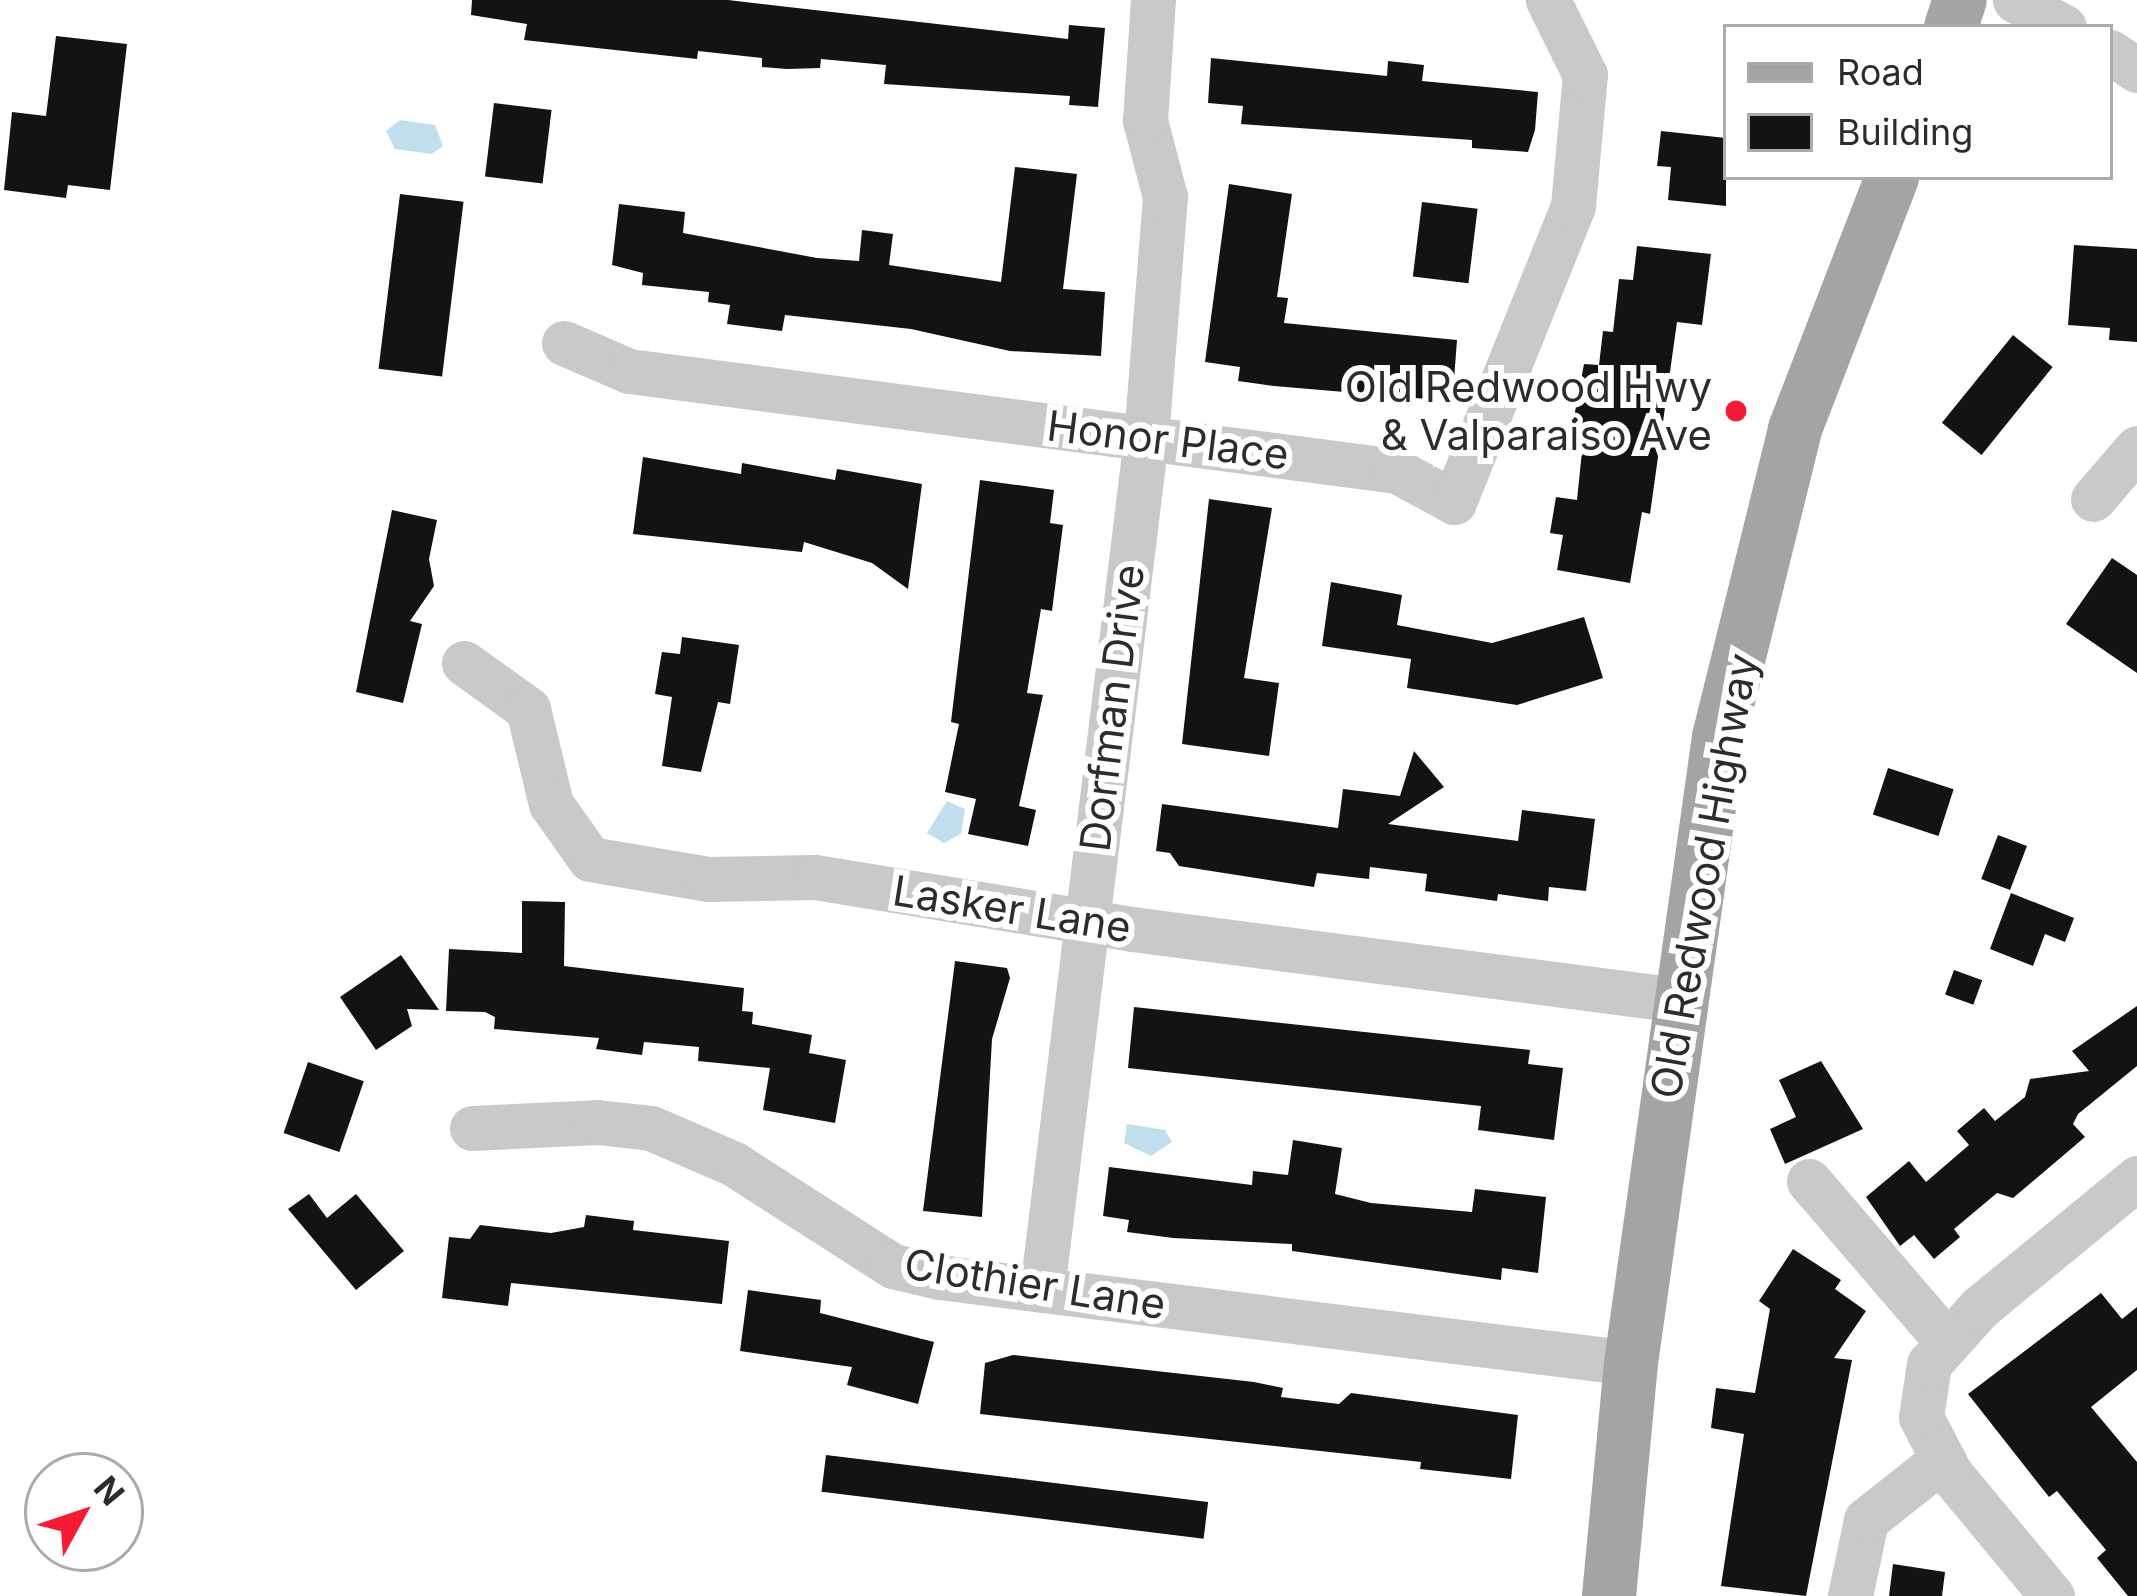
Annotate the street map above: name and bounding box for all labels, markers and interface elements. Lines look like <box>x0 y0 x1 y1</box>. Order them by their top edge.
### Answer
legend <box>1723 24 2113 180</box>
text: Road <box>1837 50 1924 94</box>
text: Building <box>1837 110 1973 154</box>
place label: Old Redwood Hwy & Valparaiso Ave <box>1345 362 1712 460</box>
marker: Old Redwood Hwy & Valparaiso Ave <box>1723 398 1749 424</box>
street label: Honor Place <box>1044 400 1292 480</box>
street label: Dorfman Drive <box>1069 562 1155 854</box>
street label: Old Redwood Highway <box>1640 650 1768 1102</box>
street label: Lasker Lane <box>889 865 1135 953</box>
street label: Clothier Lane <box>901 1238 1169 1330</box>
north arrow <box>24 1452 144 1572</box>
text: N <box>86 1468 133 1513</box>

